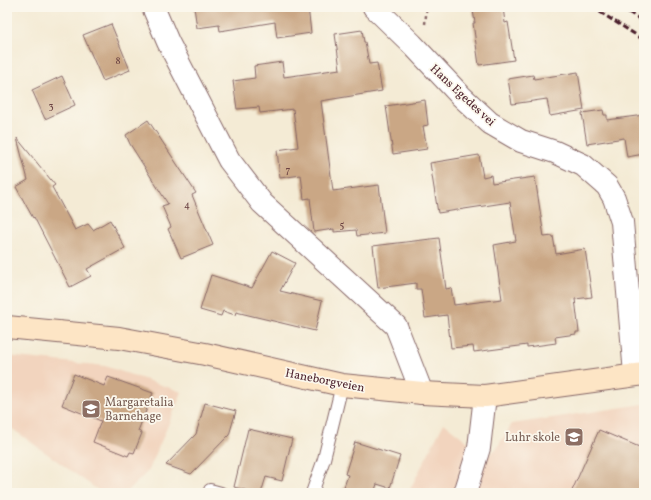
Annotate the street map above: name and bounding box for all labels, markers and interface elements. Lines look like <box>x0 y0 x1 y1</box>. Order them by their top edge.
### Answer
house number: 8 <box>115 54 121 68</box>
street label: Hans Egedes vei <box>426 61 499 130</box>
house number: 3 <box>48 99 54 113</box>
house number: 7 <box>286 163 291 177</box>
house number: 4 <box>184 198 190 212</box>
house number: 5 <box>340 218 345 232</box>
street label: Haneborgveien <box>284 365 366 396</box>
place label: Margaretalia Barnehage <box>105 395 173 425</box>
school or university icon: Margaretalia Barnehage <box>80 398 102 420</box>
school or university icon: Luhr skole <box>563 426 585 448</box>
place label: Luhr skole <box>505 430 560 446</box>

